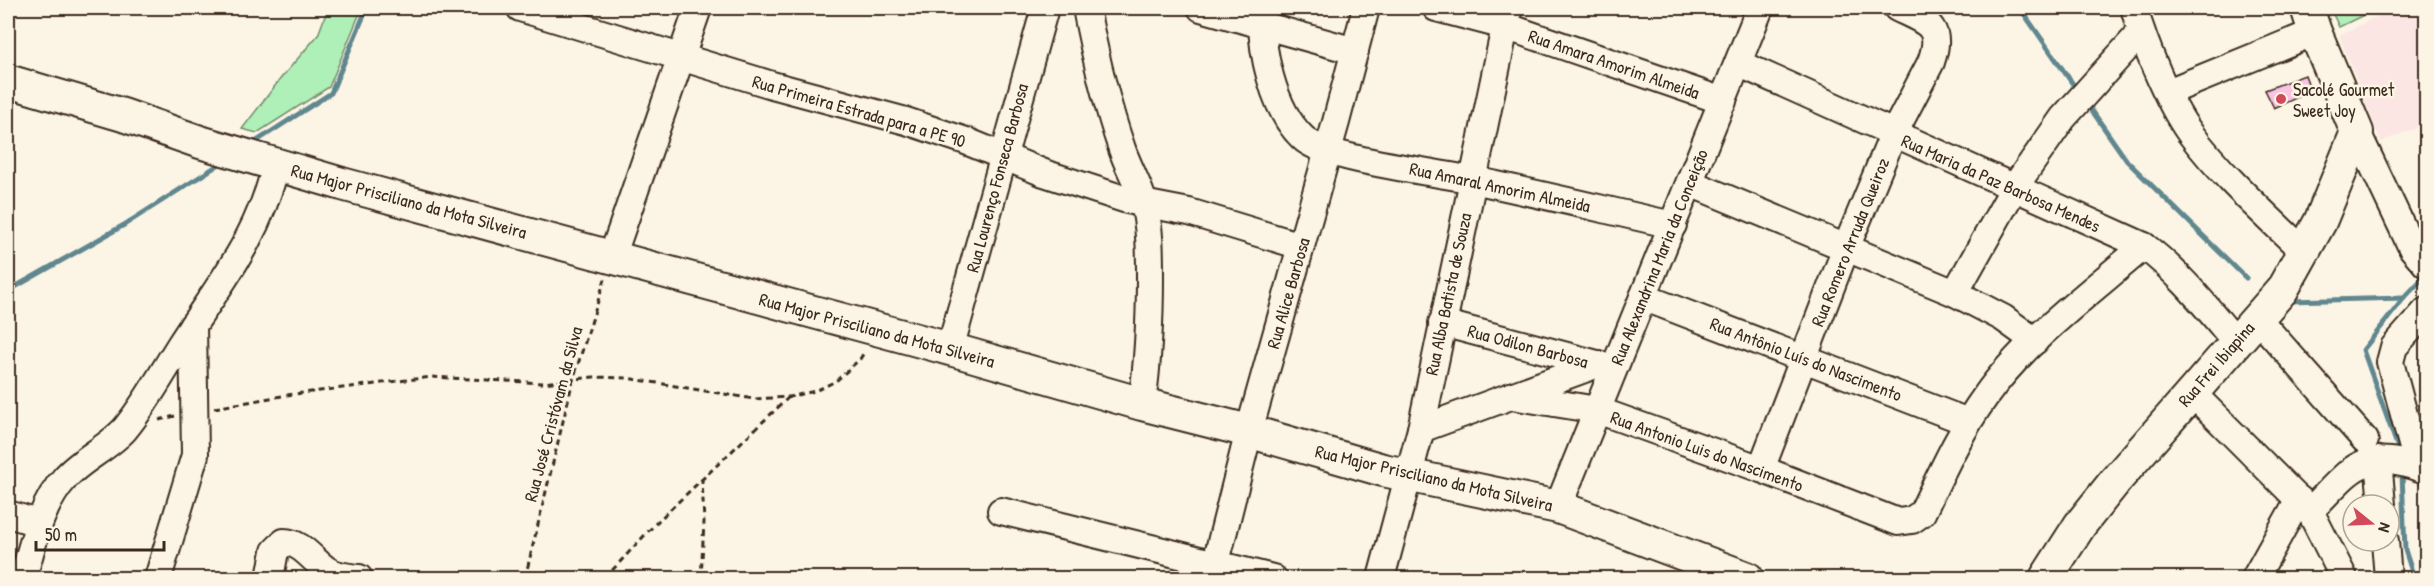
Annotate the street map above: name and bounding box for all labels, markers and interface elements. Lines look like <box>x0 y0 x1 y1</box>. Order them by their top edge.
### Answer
street label: Rua Amara Amorim Almeida <box>1525 23 1703 105</box>
street label: Rua Primeira Estrada para a PE 90 <box>750 69 968 153</box>
place label: Sacolé Gourmet Sweet Joy <box>2293 77 2395 123</box>
street label: Rua Lourenço Fonseca Barbosa <box>960 81 1034 275</box>
marker: Sacolé Gourmet Sweet Joy <box>2274 92 2288 106</box>
street label: Rua Maria da Paz Barbosa Mendes <box>1898 128 2104 238</box>
street label: Rua Alexandrina Maria da Conceição <box>1604 145 1714 369</box>
street label: Rua Romero Arruda Queiroz <box>1805 154 1895 330</box>
street label: Rua Amaral Amorim Almeida <box>1407 156 1593 218</box>
street label: Rua Major Prisciliano da Mota Silveira <box>288 157 530 245</box>
street label: Rua Alba Batista de Souza <box>1419 211 1477 377</box>
street label: Rua Alice Barbosa <box>1260 235 1316 351</box>
street label: Rua Major Prisciliano da Mota Silveira <box>756 286 998 374</box>
street label: Rua Antônio Luís do Nascimento <box>1707 311 1905 407</box>
street label: Rua Frei Ibiapina <box>2172 316 2260 412</box>
street label: Rua Odilon Barbosa <box>1465 318 1591 374</box>
street label: Rua José Cristóvam da Silva <box>518 324 588 504</box>
street label: Rua Antonio Luis do Nascimento <box>1607 404 1807 498</box>
street label: Rua Major Prisciliano da Mota Silveira <box>1313 439 1555 517</box>
north arrow <box>2341 493 2401 553</box>
scale bar <box>36 514 164 552</box>
text: N <box>2373 520 2397 536</box>
text: 50 m <box>45 522 77 547</box>

